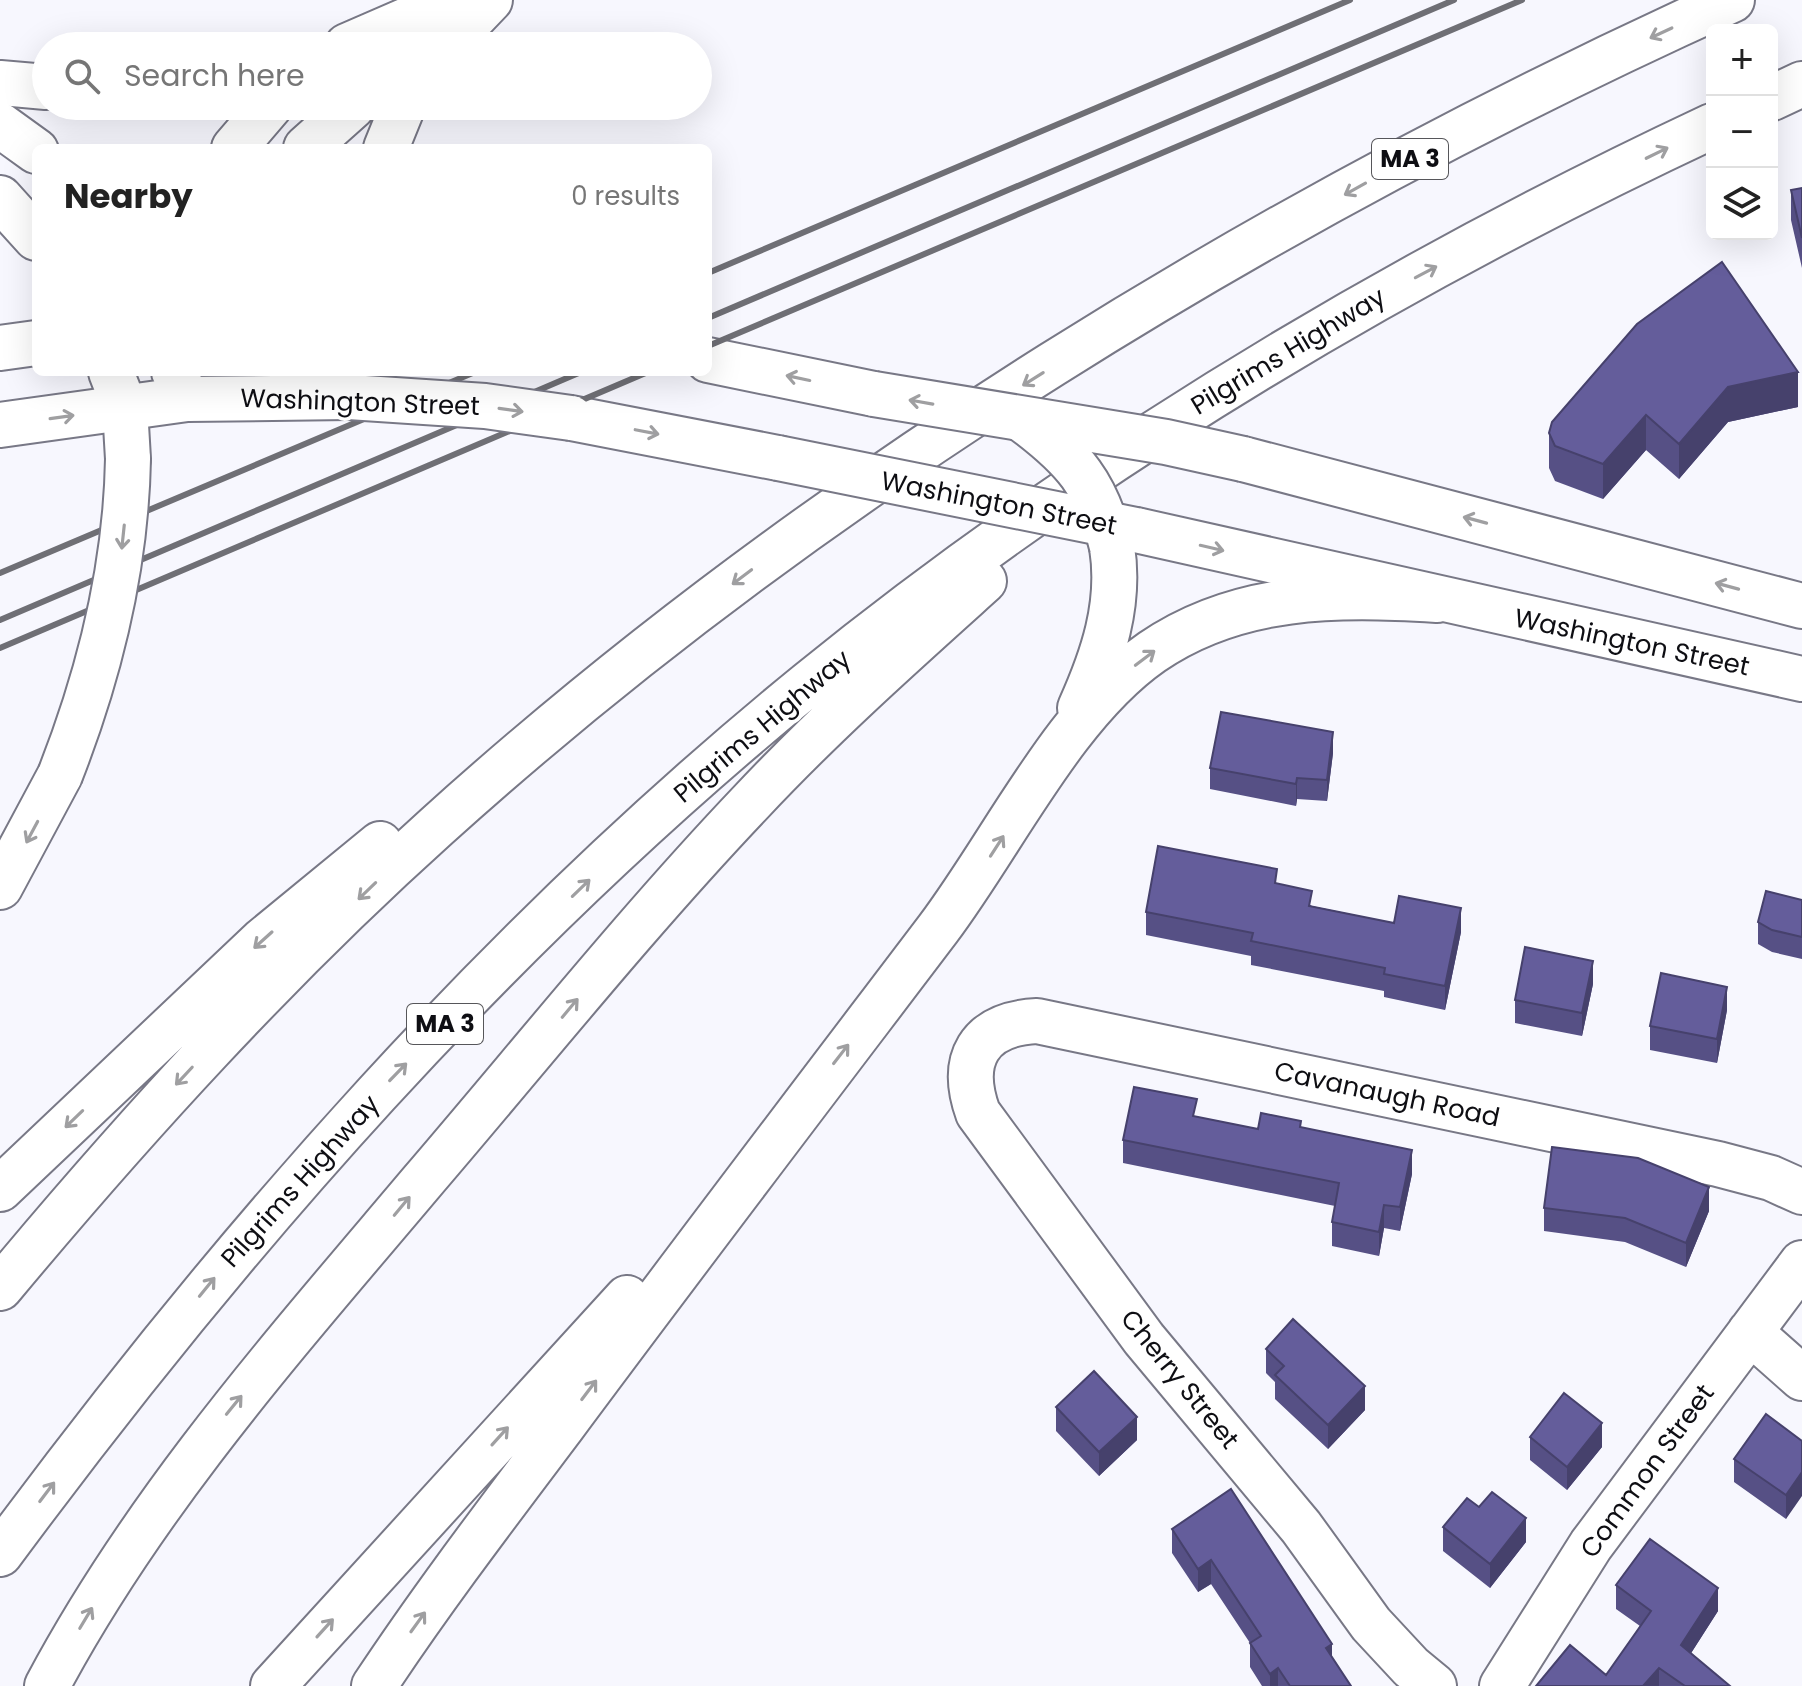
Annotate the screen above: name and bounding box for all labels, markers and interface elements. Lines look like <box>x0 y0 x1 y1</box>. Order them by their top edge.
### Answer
map controls <box>1706 24 1778 240</box>
button: + <box>1706 24 1778 96</box>
one-way arrow <box>1649 26 1673 41</box>
search box <box>32 32 712 120</box>
icon: search <box>60 54 104 98</box>
text: Search here <box>124 54 305 97</box>
button: − <box>1706 96 1778 168</box>
road number: MA 3 <box>1372 139 1448 179</box>
one-way arrow <box>1644 144 1668 160</box>
button: layers <box>1706 168 1778 240</box>
text: Nearby <box>64 172 193 220</box>
text: 0 results <box>571 178 680 214</box>
one-way arrow <box>1343 182 1367 198</box>
one-way arrow <box>1413 263 1437 279</box>
street label: Pilgrims Highway <box>1184 278 1392 423</box>
one-way arrow <box>785 370 811 385</box>
one-way arrow <box>1022 371 1045 387</box>
street label: Washington Street <box>240 380 480 424</box>
one-way arrow <box>909 394 934 409</box>
one-way arrow <box>497 403 523 418</box>
one-way arrow <box>49 409 74 424</box>
one-way arrow <box>634 425 660 440</box>
street label: Washington Street <box>878 462 1120 544</box>
one-way arrow <box>1463 512 1489 527</box>
one-way arrow <box>116 523 131 550</box>
one-way arrow <box>1199 541 1224 556</box>
one-way arrow <box>732 569 753 586</box>
one-way arrow <box>1714 578 1740 593</box>
street label: Washington Street <box>1511 599 1753 685</box>
street label: Pilgrims Highway <box>666 641 858 811</box>
one-way arrow <box>1134 650 1155 667</box>
one-way arrow <box>24 820 40 844</box>
one-way arrow <box>988 836 1005 858</box>
one-way arrow <box>571 878 591 897</box>
one-way arrow <box>357 881 377 900</box>
one-way arrow <box>253 931 273 949</box>
one-way arrow <box>561 998 579 1019</box>
road number: MA 3 <box>407 1004 483 1044</box>
one-way arrow <box>832 1044 849 1065</box>
street label: Cavanaugh Road <box>1271 1053 1503 1135</box>
one-way arrow <box>388 1063 407 1082</box>
one-way arrow <box>175 1065 193 1085</box>
street label: Pilgrims Highway <box>213 1087 388 1275</box>
one-way arrow <box>64 1109 84 1128</box>
one-way arrow <box>393 1197 411 1217</box>
one-way arrow <box>198 1277 216 1298</box>
street label: Cherry Street <box>1113 1302 1247 1456</box>
street label: Common Street <box>1572 1377 1722 1565</box>
one-way arrow <box>581 1380 598 1401</box>
one-way arrow <box>225 1395 243 1416</box>
one-way arrow <box>491 1427 509 1447</box>
one-way arrow <box>38 1482 55 1503</box>
one-way arrow <box>78 1607 94 1630</box>
one-way arrow <box>410 1611 427 1633</box>
one-way arrow <box>316 1619 334 1639</box>

